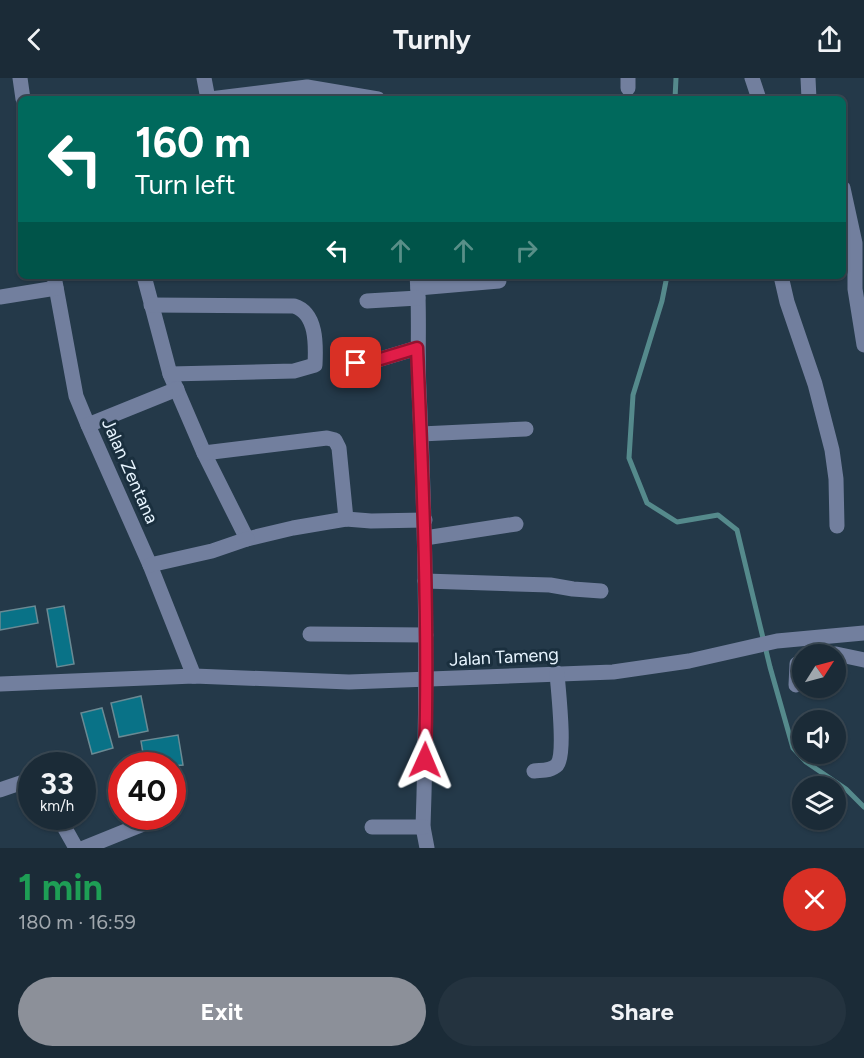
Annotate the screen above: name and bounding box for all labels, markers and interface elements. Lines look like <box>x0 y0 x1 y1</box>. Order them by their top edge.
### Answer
icon: back <box>18 23 51 56</box>
text: Turnly <box>393 23 471 56</box>
icon: share <box>813 23 846 56</box>
text: 160 m <box>135 117 251 168</box>
icon: left <box>36 120 114 198</box>
text: Turn left <box>135 168 235 201</box>
icon: left <box>321 234 354 267</box>
icon: ahead <box>384 234 417 267</box>
icon: ahead <box>447 234 480 267</box>
icon: right <box>510 234 543 267</box>
pin <box>330 337 381 388</box>
icon: arrive <box>339 346 372 379</box>
street label: Jalan Zentana <box>97 415 163 527</box>
street label: Jalan Tameng <box>449 643 559 671</box>
north arrow <box>792 644 846 698</box>
map controls <box>792 644 846 830</box>
button: sound <box>792 710 846 764</box>
position arrow <box>393 728 457 792</box>
speed limit sign: 40 <box>108 752 186 830</box>
text: 33 <box>40 765 74 802</box>
button: layers <box>792 776 846 830</box>
text: km/h <box>40 797 74 815</box>
text: 1 min <box>18 866 103 909</box>
button: close <box>783 868 846 931</box>
text: 180 m · 16:59 <box>18 910 136 934</box>
button: Exit <box>18 977 426 1046</box>
button: Share <box>438 977 846 1046</box>

